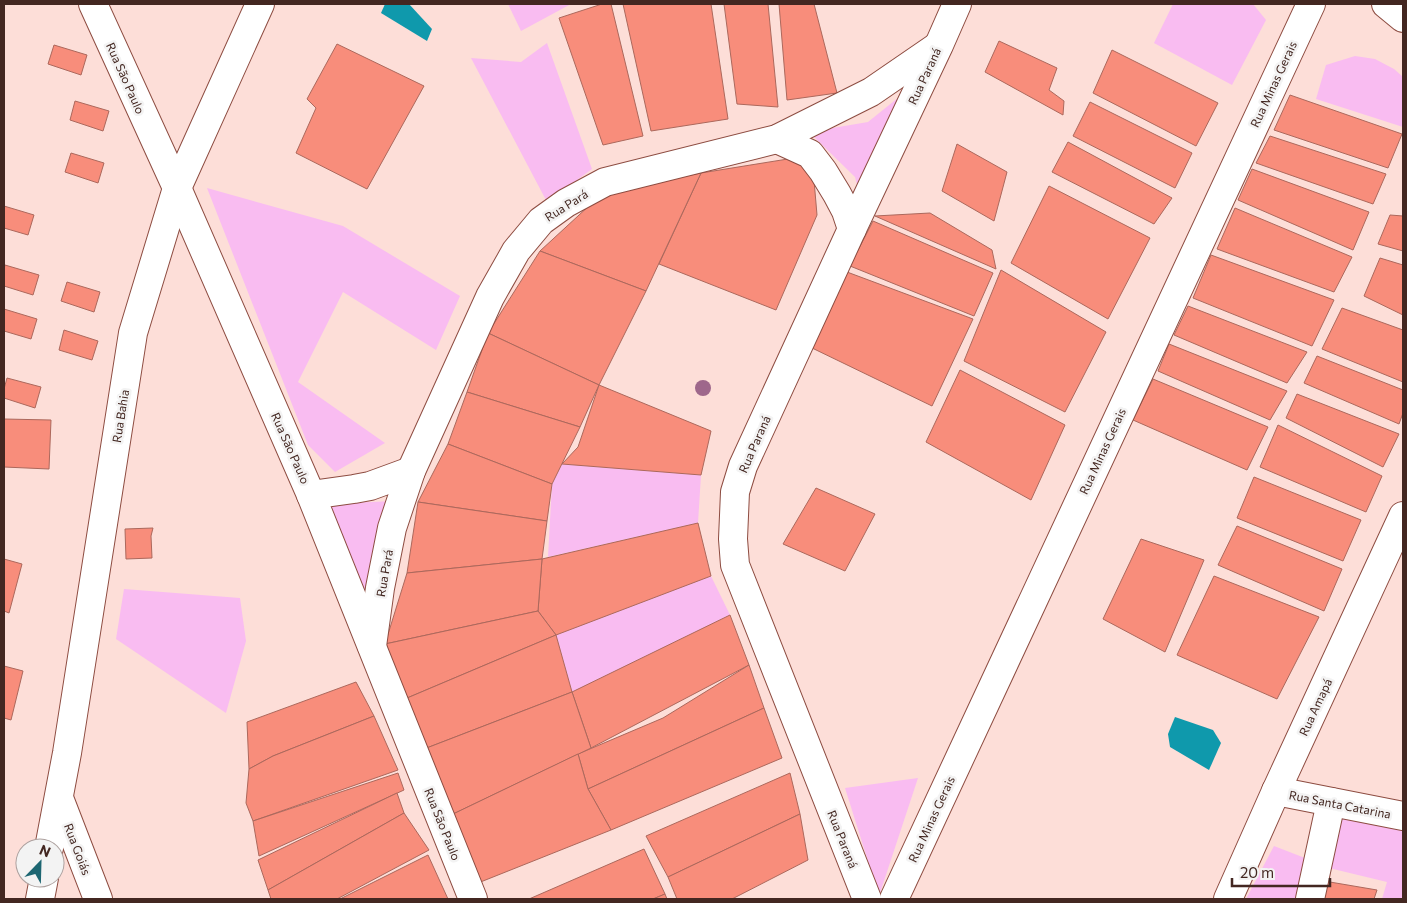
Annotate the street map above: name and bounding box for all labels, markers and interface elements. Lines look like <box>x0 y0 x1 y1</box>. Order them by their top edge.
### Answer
street label: Rua Minas Gerais <box>1247 39 1299 129</box>
street label: Rua São Paulo <box>104 40 148 116</box>
street label: Rua Paraná <box>905 45 943 107</box>
street label: Rua Pará <box>542 186 590 224</box>
street label: Rua Bahia <box>109 388 131 444</box>
street label: Rua Minas Gerais <box>1076 406 1128 496</box>
street label: Rua São Paulo <box>269 410 313 486</box>
street label: Rua Paraná <box>735 413 773 475</box>
street label: Rua Pará <box>373 548 395 598</box>
street label: Rua Amapá <box>1296 676 1334 738</box>
street label: Rua Minas Gerais <box>905 774 957 864</box>
street label: Rua São Paulo <box>422 786 464 862</box>
street label: Rua Santa Catarina <box>1288 787 1392 821</box>
street label: Rua Paraná <box>825 808 861 870</box>
street label: Rua Goiás <box>62 821 94 877</box>
north arrow <box>15 838 65 888</box>
text: N <box>37 841 53 860</box>
scale bar <box>1232 856 1330 888</box>
text: 20 m <box>1240 863 1274 881</box>

